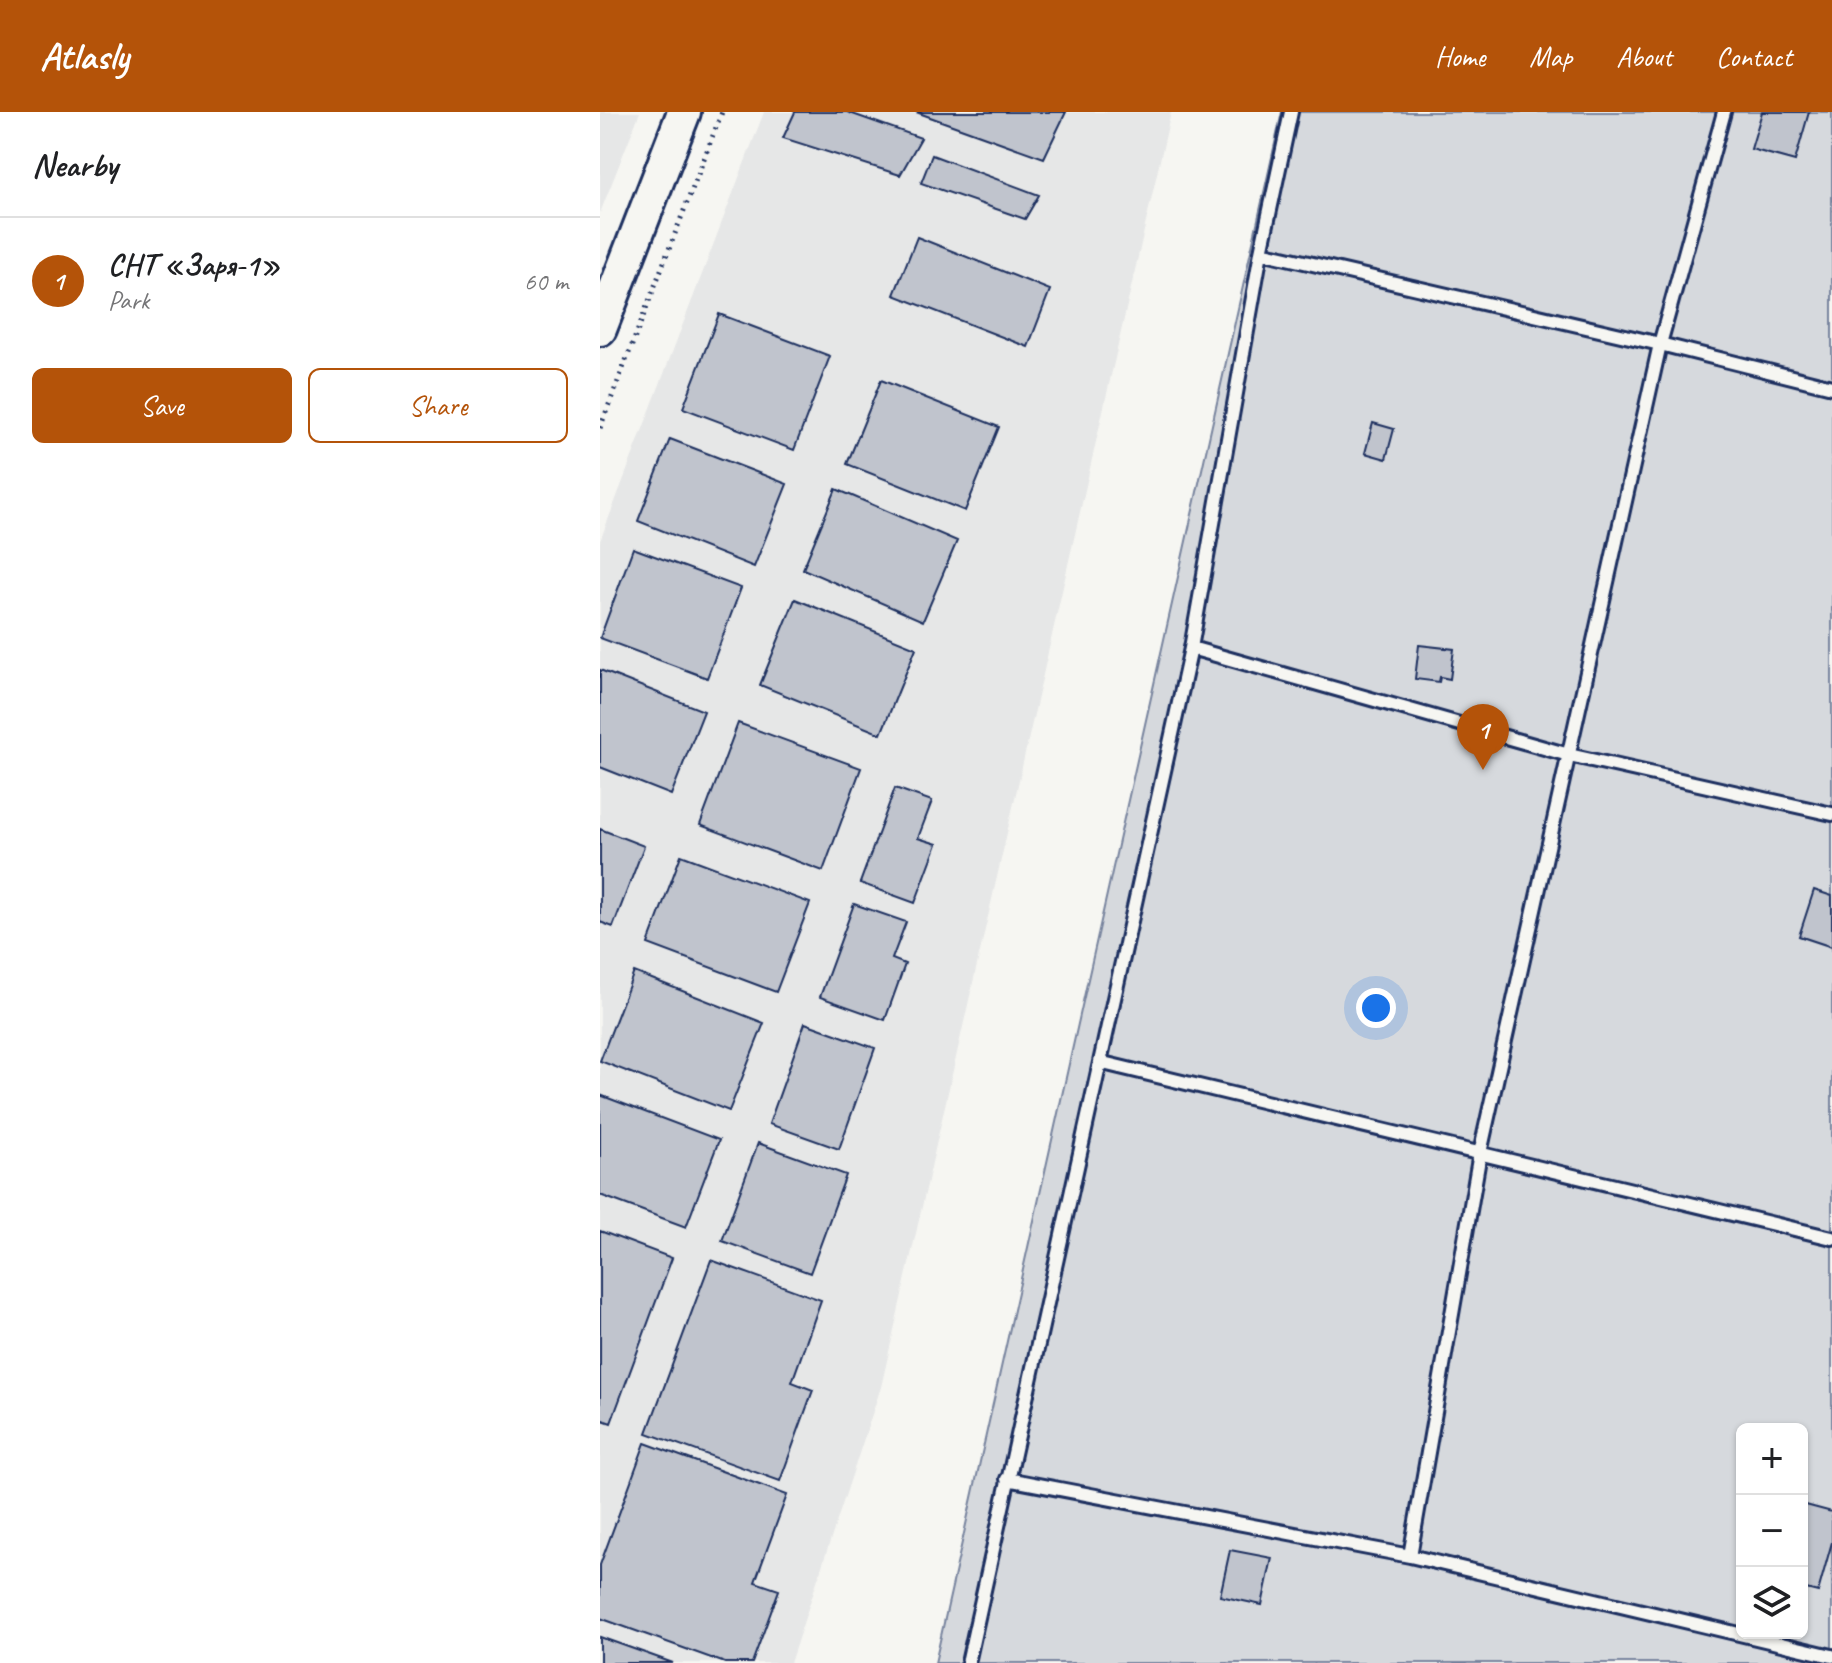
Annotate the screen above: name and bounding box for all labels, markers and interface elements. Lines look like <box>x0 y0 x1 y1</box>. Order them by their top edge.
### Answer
text: Atlasly <box>40 33 129 80</box>
text: Home <box>1435 39 1485 74</box>
text: Map <box>1529 39 1572 74</box>
text: About <box>1616 39 1672 74</box>
text: Contact <box>1716 39 1792 74</box>
text: Nearby <box>32 143 118 186</box>
text: СНТ «Заря-1» <box>108 246 280 284</box>
text: 1 <box>52 265 64 298</box>
text: 60 m <box>524 265 568 298</box>
text: Park <box>108 284 149 317</box>
button: Save <box>32 368 292 443</box>
button: Share <box>308 368 568 443</box>
pin: 1 <box>1457 704 1509 770</box>
your location <box>1356 988 1396 1028</box>
map controls <box>1736 1423 1808 1639</box>
button: + <box>1736 1423 1808 1495</box>
button: − <box>1736 1495 1808 1567</box>
button: layers <box>1736 1567 1808 1639</box>

